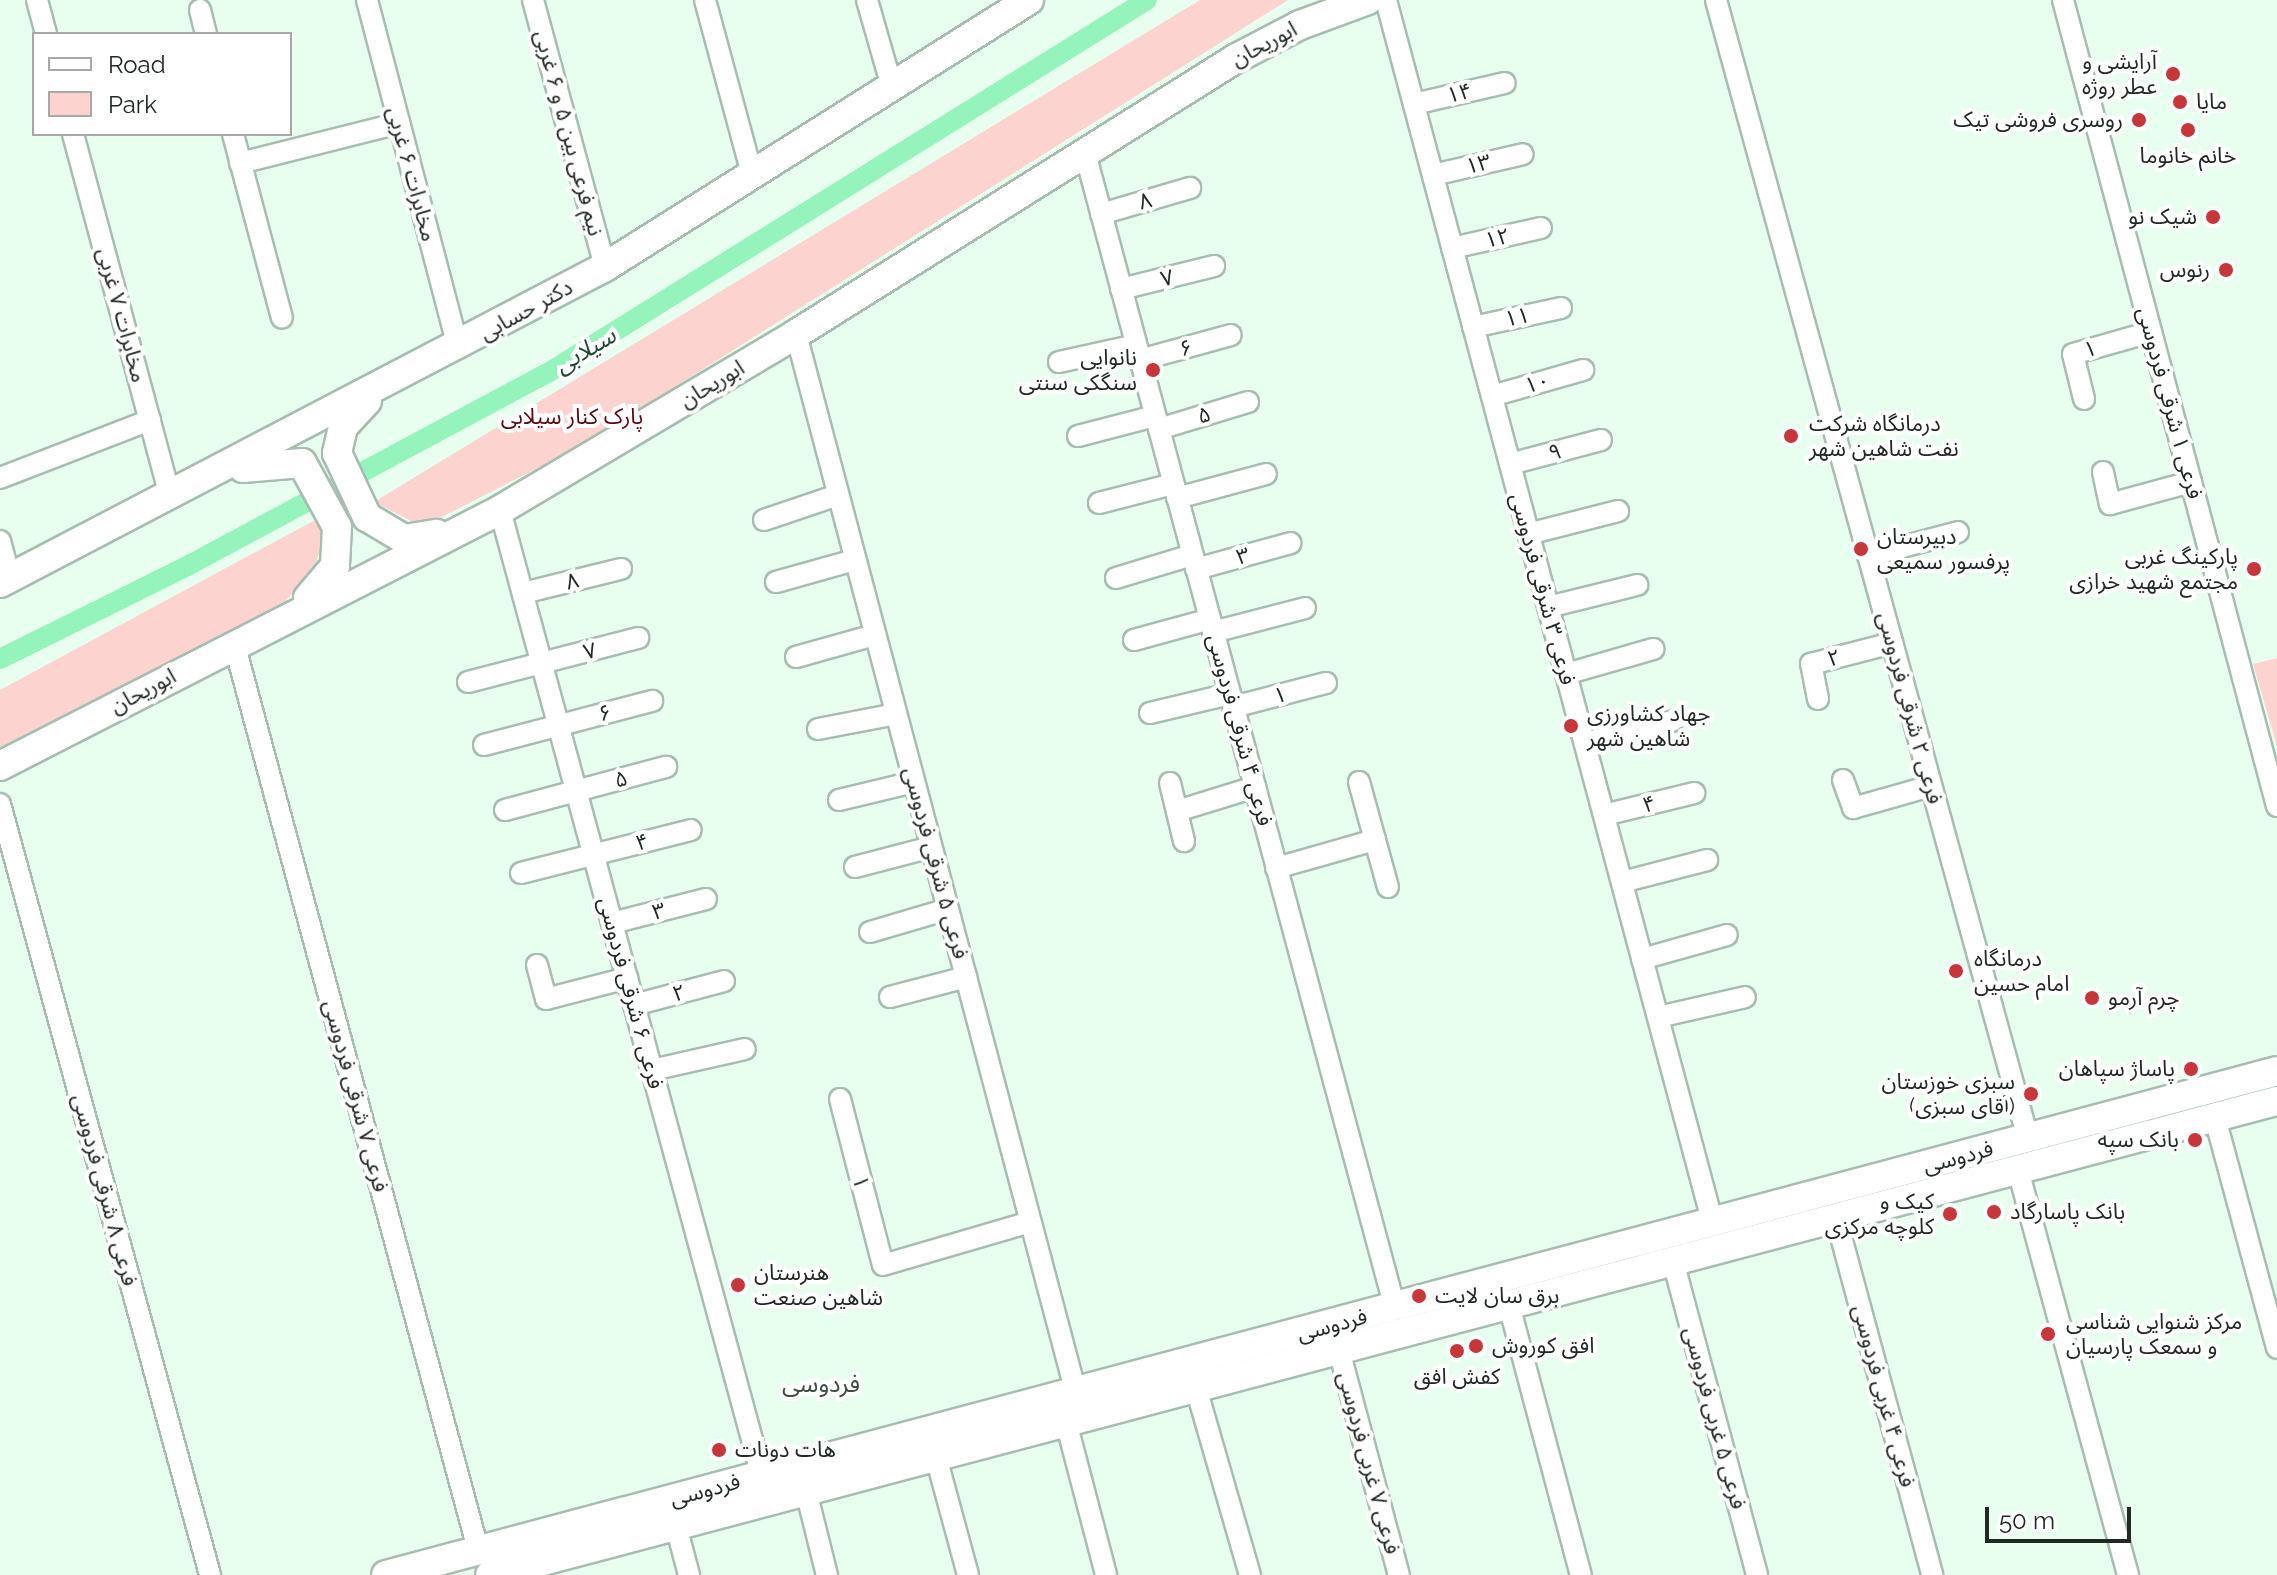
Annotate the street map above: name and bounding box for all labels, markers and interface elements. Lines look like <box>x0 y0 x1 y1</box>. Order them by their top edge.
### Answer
street label: ابوریحان <box>1226 16 1302 72</box>
street label: نیم فرعی بین ۵ و ۶ غربی <box>529 27 609 239</box>
legend <box>32 32 292 136</box>
place label: آرایشی و عطر روژه <box>2082 48 2157 100</box>
text: Road <box>108 50 166 79</box>
marker: آرایشی و عطر روژه <box>2164 65 2182 83</box>
street label: ۱۴ <box>1444 77 1474 109</box>
place label: مایا <box>2196 89 2227 115</box>
text: Park <box>108 90 157 119</box>
marker: مایا <box>2171 93 2189 111</box>
street label: مخابرات ۶ غربی <box>381 104 443 244</box>
place label: روسری فروشی تیک <box>1953 107 2123 133</box>
marker: روسری فروشی تیک <box>2130 111 2148 129</box>
marker: خانم خانوما <box>2179 121 2197 139</box>
place label: خانم خانوما <box>2140 143 2236 169</box>
street label: ۱۳ <box>1463 148 1493 180</box>
street label: ۸ <box>1135 187 1155 215</box>
place label: شیک نو <box>2128 204 2197 230</box>
marker: شیک نو <box>2204 208 2222 226</box>
street label: ۱۲ <box>1482 222 1512 254</box>
street label: مخابرات ۷ غربی <box>91 245 153 385</box>
place label: رنوس <box>2160 257 2210 283</box>
marker: رنوس <box>2217 261 2235 279</box>
street label: ۷ <box>1158 264 1176 292</box>
street label: دکتر حسابی <box>475 274 577 346</box>
street label: ۱۱ <box>1502 301 1532 333</box>
street label: فرعی ۱ شرقی فردوسی <box>2132 304 2208 502</box>
water label: سیلابی <box>549 321 621 379</box>
street label: ۶ <box>1177 334 1195 362</box>
street label: ۱ <box>2080 335 2100 363</box>
place label: نانوایی سنگکی سنتی <box>1019 344 1137 396</box>
street label: ابوریحان <box>675 354 749 414</box>
marker: نانوایی سنگکی سنتی <box>1144 361 1162 379</box>
street label: ۱۰ <box>1521 367 1553 399</box>
street label: ۵ <box>1194 401 1214 429</box>
park label: پارک کنار سیلابی <box>501 404 643 430</box>
place label: درمانگاه شرکت نفت شاهین شهر <box>1809 410 1959 462</box>
marker: درمانگاه شرکت نفت شاهین شهر <box>1780 425 1802 447</box>
street label: ۹ <box>1546 438 1564 466</box>
street label: فرعی ۳ شرقی فردوسی <box>1505 490 1581 688</box>
place label: دبیرستان پرفسور سمیعی <box>1877 523 2010 574</box>
marker: دبیرستان پرفسور سمیعی <box>1852 540 1870 558</box>
street label: ۳ <box>1233 542 1253 570</box>
place label: پارکینگ غربی مجتمع شهید خرازی <box>2069 543 2238 594</box>
marker: پارکینگ غربی مجتمع شهید خرازی <box>2245 560 2263 578</box>
street label: ۸ <box>563 567 581 595</box>
street label: فرعی ۲ شرقی فردوسی <box>1872 609 1948 807</box>
street label: فرعی ۴ شرقی فردوسی <box>1202 631 1278 829</box>
street label: ۷ <box>581 637 599 665</box>
street label: ۲ <box>1825 644 1843 672</box>
street label: ابوریحان <box>105 663 181 719</box>
street label: ۱ <box>1271 681 1289 709</box>
street label: ۶ <box>596 699 614 727</box>
place label: جهاد کشاورزی شاهین شهر <box>1587 700 1710 752</box>
marker: جهاد کشاورزی شاهین شهر <box>1562 717 1580 735</box>
street label: فرعی ۵ شرقی فردوسی <box>898 764 974 962</box>
street label: ۵ <box>612 765 630 793</box>
street label: ۴ <box>1640 790 1658 818</box>
street label: ۴ <box>633 828 651 856</box>
street label: فرعی ۶ شرقی فردوسی <box>593 894 669 1092</box>
street label: ۳ <box>650 897 668 925</box>
place label: درمانگاه امام حسین <box>1974 945 2069 996</box>
marker: درمانگاه امام حسین <box>1945 960 1967 982</box>
street label: ۲ <box>670 979 688 1007</box>
place label: چرم آرمو <box>2108 985 2179 1011</box>
marker: چرم آرمو <box>2083 989 2101 1007</box>
street label: فرعی ۷ شرقی فردوسی <box>318 997 394 1195</box>
place label: پاساژ سپاهان <box>2059 1056 2175 1082</box>
marker: پاساژ سپاهان <box>2182 1060 2200 1078</box>
place label: سبزی خوزستان (آقای سبزی) <box>1881 1068 2015 1120</box>
marker: سبزی خوزستان (آقای سبزی) <box>2022 1085 2040 1103</box>
street label: فرعی ۸ شرقی فردوسی <box>67 1091 143 1289</box>
place label: بانک سپه <box>2098 1127 2179 1153</box>
marker: بانک سپه <box>2186 1131 2204 1149</box>
street label: فردوسی <box>1920 1135 1996 1179</box>
street label: ۱ <box>847 1173 875 1191</box>
place label: کیک و کلوچه مرکزی <box>1825 1188 1934 1240</box>
place label: بانک پاسارگاد <box>2010 1199 2125 1225</box>
marker: بانک پاسارگاد <box>1985 1203 2003 1221</box>
marker: کیک و کلوچه مرکزی <box>1941 1205 1959 1223</box>
place label: هنرستان شاهین صنعت <box>754 1259 883 1310</box>
marker: هنرستان شاهین صنعت <box>729 1276 747 1294</box>
place label: برق سان لایت <box>1435 1283 1559 1309</box>
marker: برق سان لایت <box>1410 1287 1428 1305</box>
street label: فرعی ۴ غربی فردوسی <box>1847 1302 1921 1490</box>
street label: فردوسی <box>1294 1303 1370 1347</box>
place label: مرکز شنوایی شناسی و سمعک پارسیان <box>2066 1308 2242 1360</box>
marker: مرکز شنوایی شناسی و سمعک پارسیان <box>2037 1323 2059 1345</box>
street label: فرعی ۵ غربی فردوسی <box>1678 1324 1752 1512</box>
place label: افق کوروش <box>1492 1333 1594 1359</box>
marker: افق کوروش <box>1467 1337 1485 1355</box>
marker: کفش افق <box>1448 1342 1466 1360</box>
place label: کفش افق <box>1414 1364 1500 1390</box>
street label: فرعی ۷ غربی فردوسی <box>1332 1369 1406 1557</box>
district label: فردوسی <box>782 1370 860 1398</box>
place label: هات دونات <box>735 1437 836 1463</box>
marker: هات دونات <box>710 1441 728 1459</box>
street label: فردوسی <box>667 1468 743 1512</box>
scale bar <box>1989 1491 2135 1541</box>
text: 50 m <box>1999 1506 2055 1535</box>

